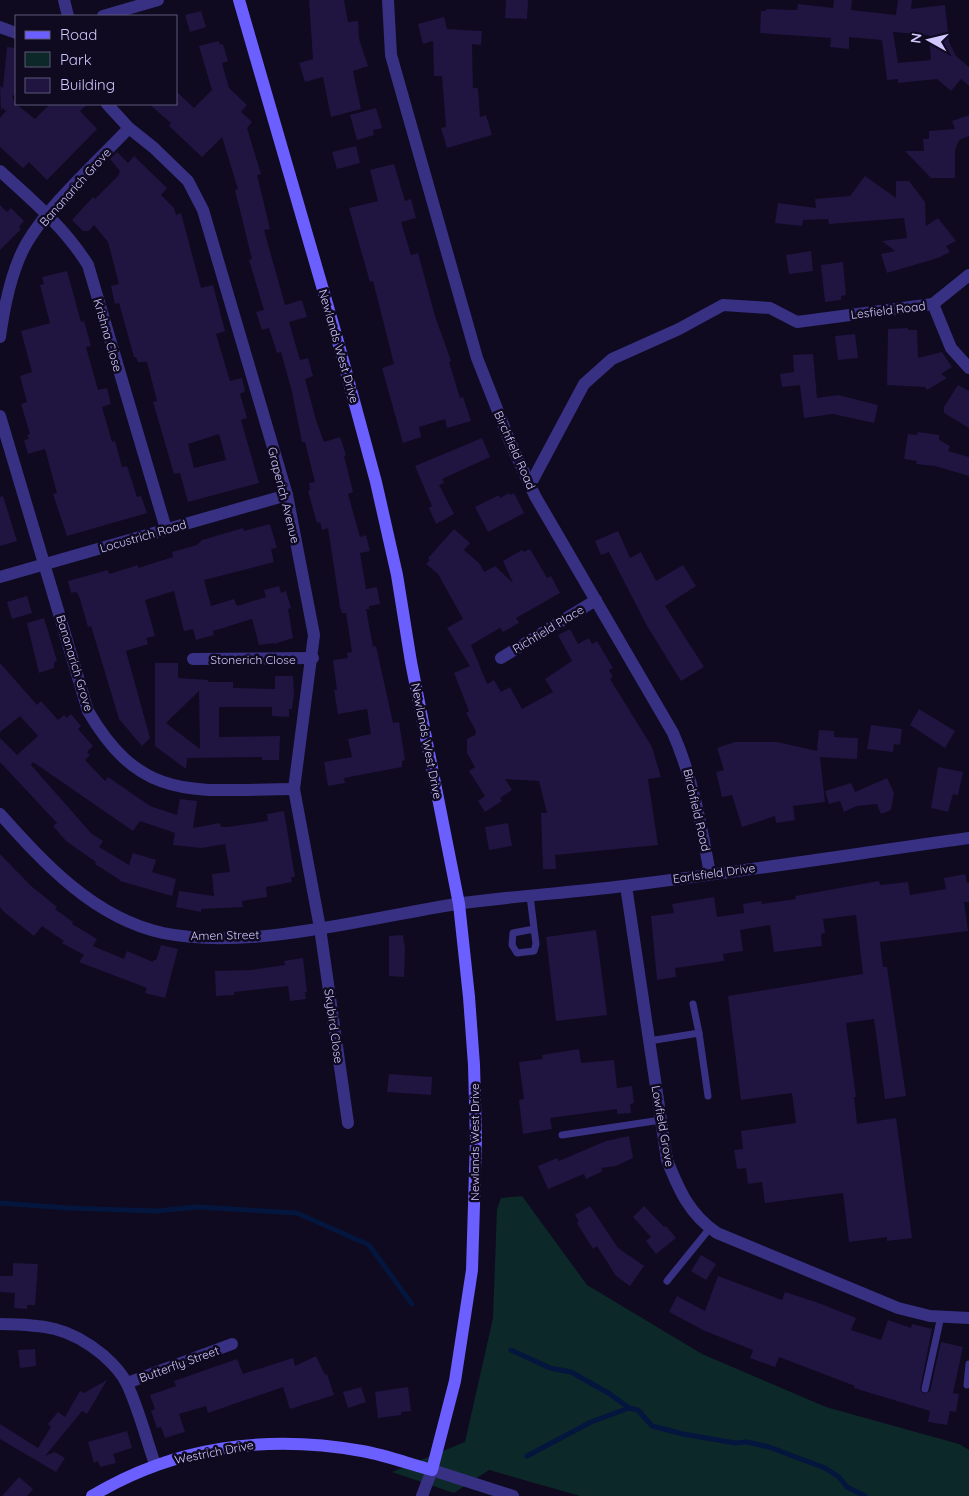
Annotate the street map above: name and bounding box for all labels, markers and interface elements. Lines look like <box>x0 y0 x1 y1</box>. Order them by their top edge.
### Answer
legend <box>15 15 178 105</box>
north arrow <box>904 15 954 65</box>
text: Road <box>60 25 97 44</box>
text: N <box>906 32 926 45</box>
text: Park <box>60 50 92 69</box>
text: Building <box>60 75 115 94</box>
street label: Bananarich Grove <box>36 145 114 229</box>
street label: Newlands West Drive <box>316 287 362 405</box>
street label: Krishna Close <box>90 297 126 373</box>
street label: Lesfield Road <box>850 298 926 322</box>
street label: Birchfield Road <box>491 408 539 492</box>
street label: Graperich Avenue <box>265 445 303 545</box>
street label: Locustrich Road <box>98 516 188 556</box>
street label: Richfield Place <box>510 602 587 656</box>
street label: Bananarich Grove <box>53 613 97 713</box>
street label: Stonerich Close <box>210 652 296 667</box>
street label: Newlands West Drive <box>408 682 446 800</box>
street label: Birchfield Road <box>680 767 714 853</box>
street label: Earlsfield Drive <box>672 860 756 886</box>
street label: Amen Street <box>191 927 259 943</box>
street label: Skybird Close <box>321 988 347 1064</box>
street label: Newlands West Drive <box>467 1083 482 1201</box>
street label: Lowfield Grove <box>648 1084 678 1168</box>
street label: Butterfly Street <box>137 1343 221 1385</box>
street label: Westrich Drive <box>173 1437 255 1467</box>

